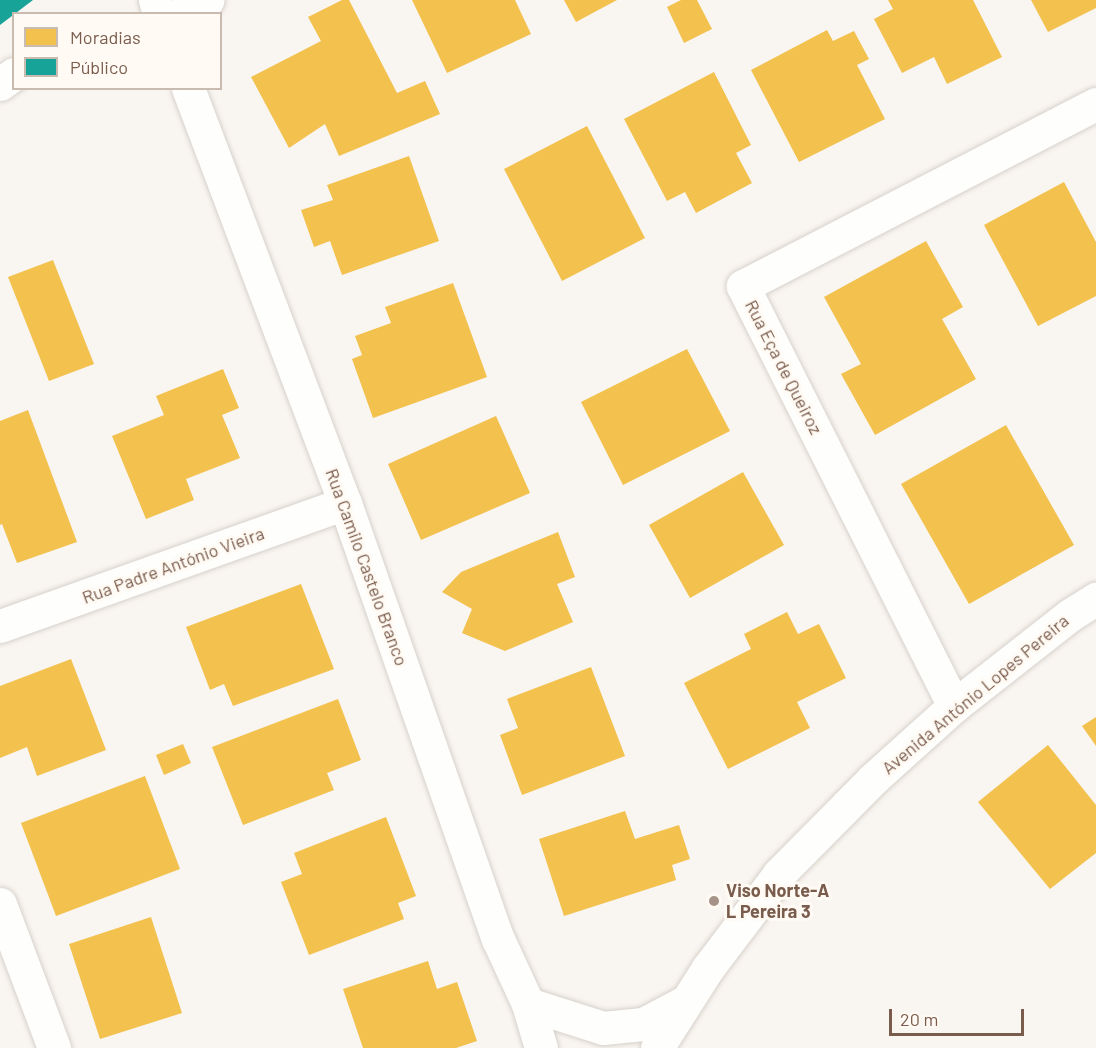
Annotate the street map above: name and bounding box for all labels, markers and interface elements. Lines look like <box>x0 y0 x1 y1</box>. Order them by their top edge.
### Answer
legend <box>12 12 222 90</box>
text: Moradias <box>70 26 141 48</box>
text: Público <box>70 56 128 78</box>
street label: Rua Eça de Queiroz <box>741 296 827 438</box>
street label: Rua Camilo Castelo Branco <box>321 465 413 669</box>
street label: Rua Padre António Vieira <box>79 522 267 608</box>
street label: Avenida António Lopes Pereira <box>877 609 1073 779</box>
place label: Viso Norte-A L Pereira 3 <box>726 880 829 922</box>
marker: Viso Norte-A L Pereira 3 <box>707 894 721 908</box>
scale bar <box>892 997 1027 1035</box>
text: 20 m <box>900 1008 938 1030</box>

